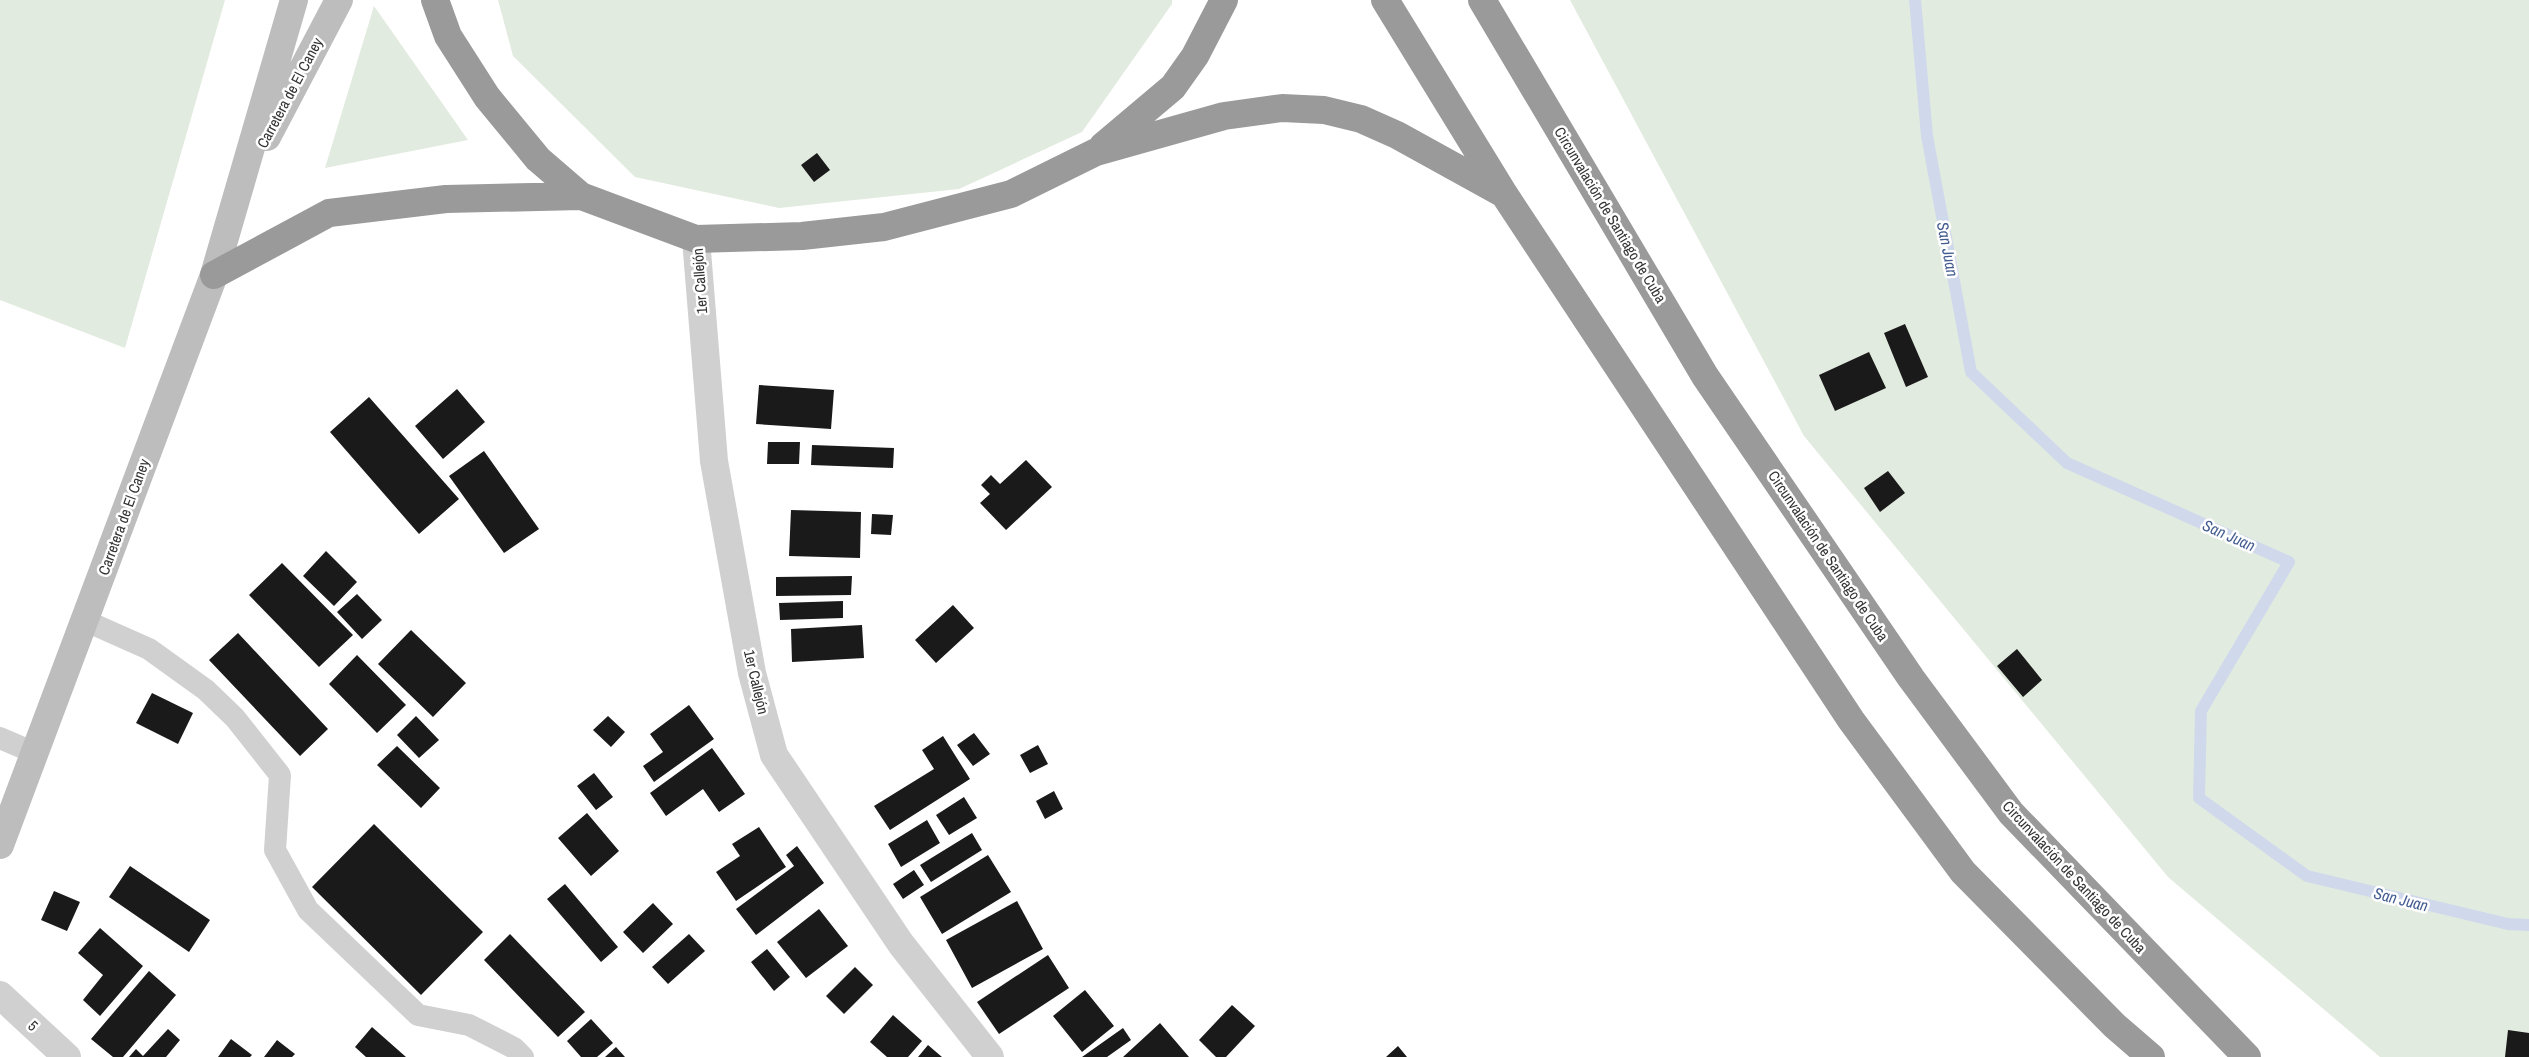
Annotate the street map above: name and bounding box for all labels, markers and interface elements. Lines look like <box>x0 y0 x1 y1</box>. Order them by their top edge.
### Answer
street label: Carretera de El Caney <box>252 33 328 152</box>
street label: Circunvalación de Santiago de Cuba <box>1549 123 1671 307</box>
water label: San Juan <box>1932 220 1964 278</box>
street label: 1er Callejón <box>687 248 712 315</box>
street label: Carretera de El Caney <box>93 455 155 578</box>
street label: Circunvalación de Santiago de Cuba <box>1763 466 1894 645</box>
water label: San Juan <box>2199 514 2259 556</box>
street label: 1er Callejón <box>739 648 774 716</box>
street label: Circunvalación de Santiago de Cuba <box>1998 796 2151 958</box>
water label: San Juan <box>2371 882 2431 916</box>
street label: 5 <box>24 1016 43 1036</box>

